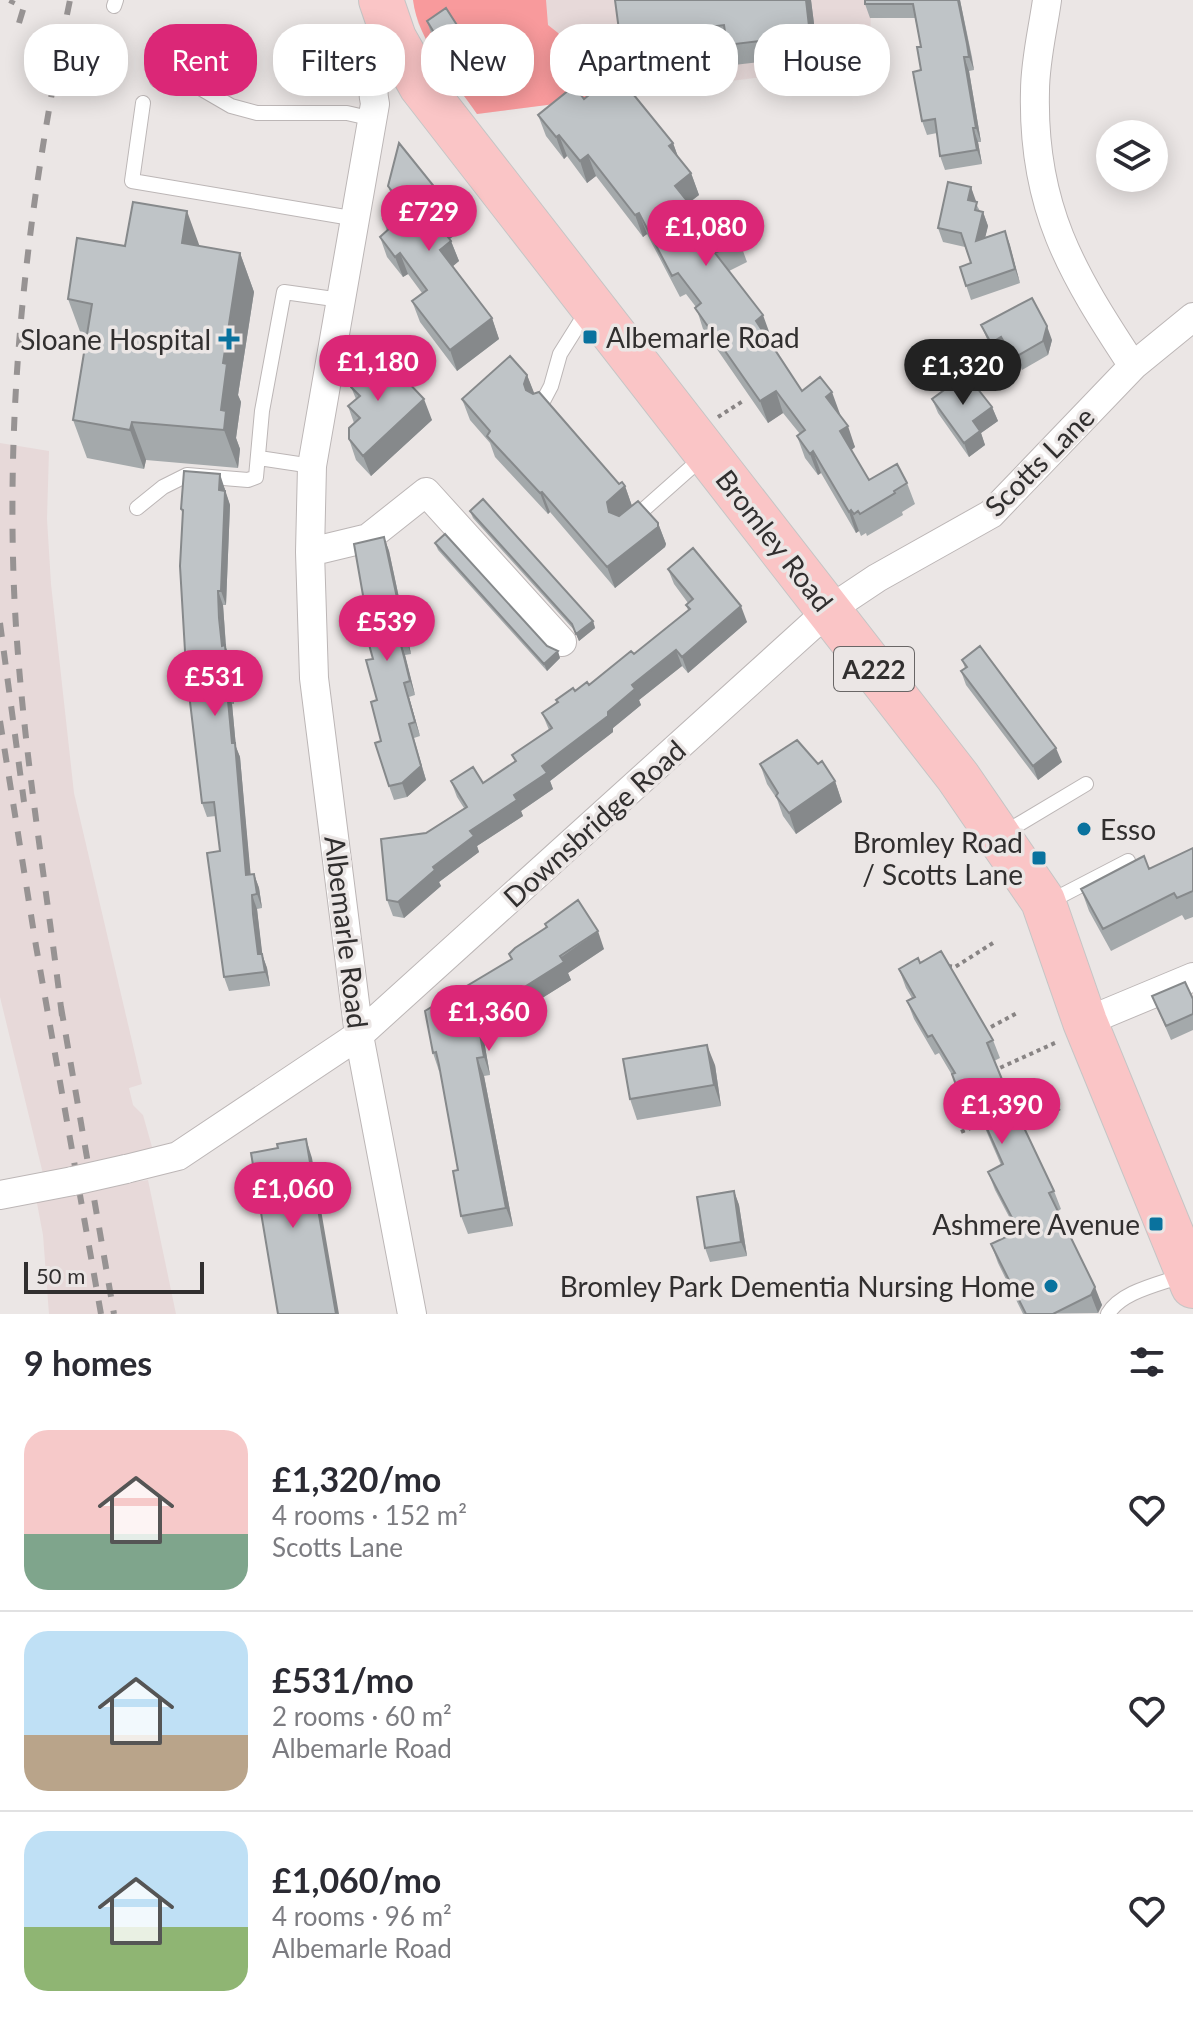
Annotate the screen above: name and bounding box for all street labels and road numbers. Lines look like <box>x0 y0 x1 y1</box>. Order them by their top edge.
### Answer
street label: Scotts Lane <box>977 399 1101 523</box>
street label: Bromley Road <box>709 462 841 618</box>
road number: A222 <box>834 647 914 691</box>
street label: Downsbridge Road <box>496 732 692 914</box>
street label: Albemarle Road <box>318 834 376 1030</box>

